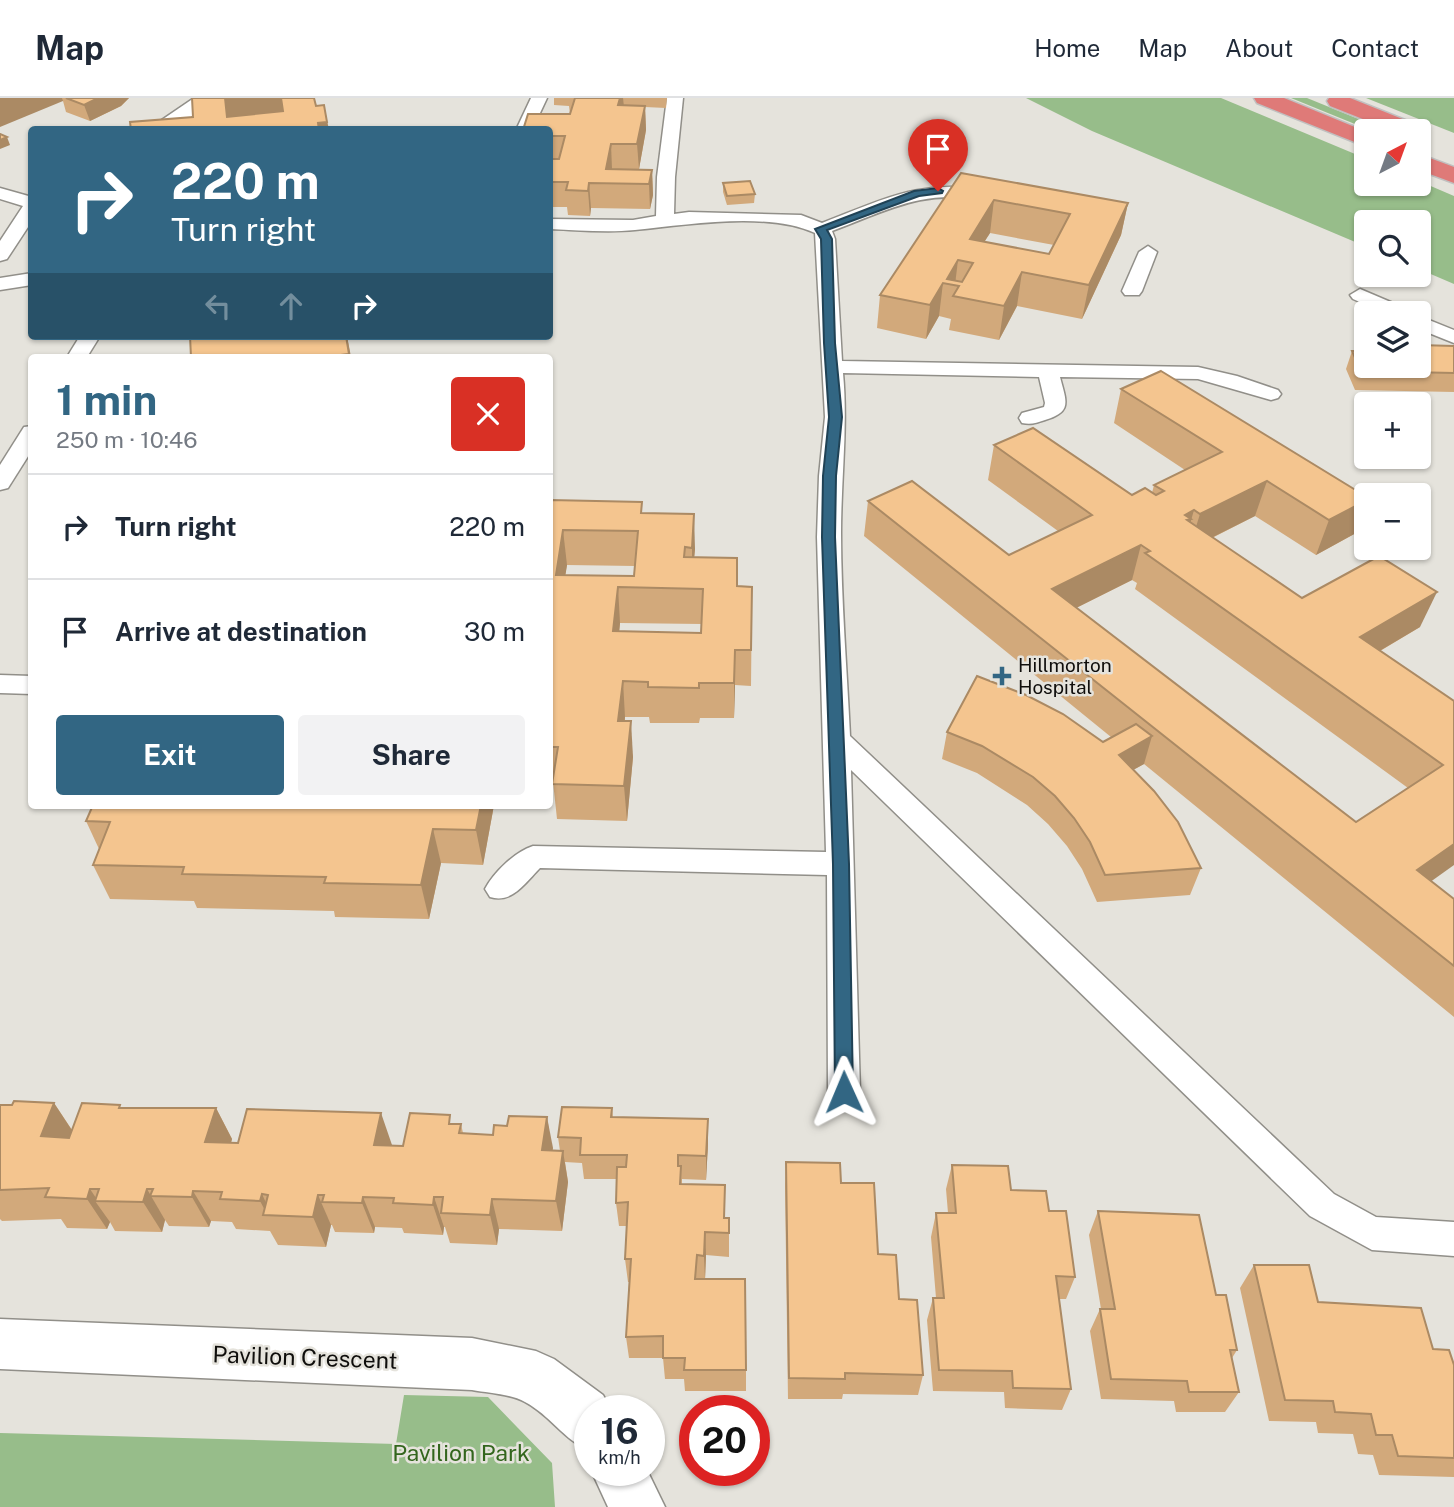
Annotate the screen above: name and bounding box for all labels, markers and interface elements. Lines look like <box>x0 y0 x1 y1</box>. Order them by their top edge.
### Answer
text: Map <box>35 29 104 67</box>
text: Home <box>1034 34 1100 62</box>
text: Map <box>1138 34 1187 62</box>
text: About <box>1225 34 1293 62</box>
text: Contact <box>1331 34 1419 62</box>
pin <box>908 119 968 191</box>
north arrow <box>1354 119 1432 196</box>
map controls <box>1354 119 1431 560</box>
icon: arrive <box>919 130 957 168</box>
text: 220 m <box>171 152 320 210</box>
icon: right <box>56 154 147 245</box>
button: search <box>1354 210 1431 287</box>
text: Turn right <box>171 211 316 248</box>
icon: left <box>199 287 237 325</box>
icon: ahead <box>272 287 310 325</box>
icon: right <box>345 287 383 325</box>
button: layers <box>1354 301 1431 378</box>
text: 1 min <box>56 375 157 424</box>
button: close <box>451 377 525 451</box>
button: + <box>1354 392 1431 469</box>
text: 250 m · 10:46 <box>56 426 198 453</box>
button: − <box>1354 483 1431 560</box>
icon: right <box>56 508 94 546</box>
text: Turn right <box>115 511 237 542</box>
text: 220 m <box>449 511 525 542</box>
icon: arrive <box>56 613 94 651</box>
text: Arrive at destination <box>115 616 367 647</box>
text: 30 m <box>464 616 525 647</box>
place label: Hillmorton Hospital <box>1018 654 1112 698</box>
marker: Hillmorton Hospital <box>992 666 1012 686</box>
button: Exit <box>56 715 284 795</box>
button: Share <box>298 715 525 795</box>
position arrow <box>807 1055 881 1129</box>
street label: Pavilion Crescent <box>212 1340 398 1374</box>
speed limit sign: 20 <box>679 1395 770 1486</box>
text: 16 <box>600 1411 639 1452</box>
park label: Pavilion Park <box>392 1439 530 1466</box>
text: km/h <box>598 1447 641 1468</box>

